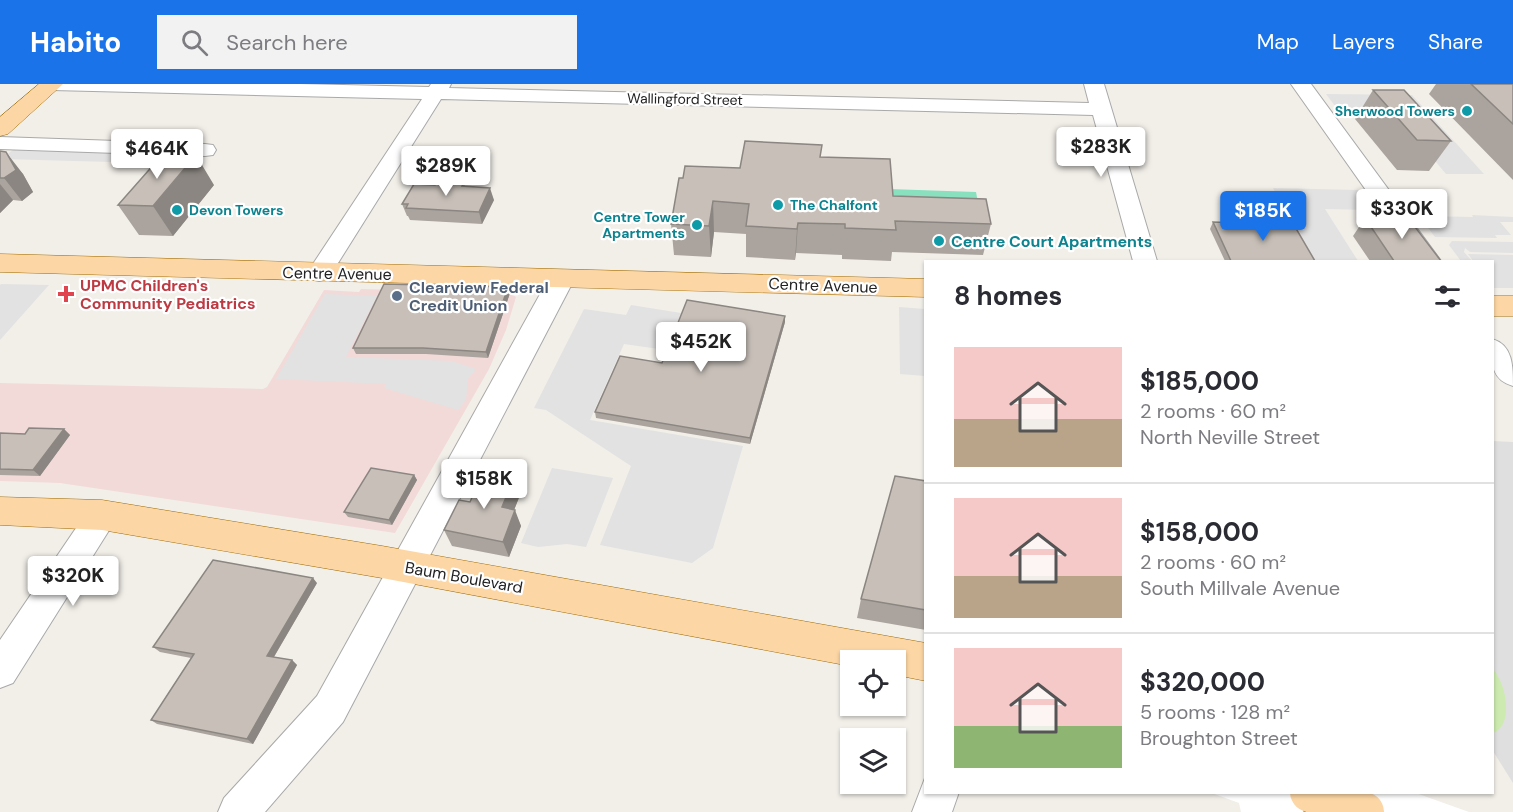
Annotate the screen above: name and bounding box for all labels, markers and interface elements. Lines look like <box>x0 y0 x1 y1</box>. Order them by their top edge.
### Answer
search box <box>157 15 577 69</box>
text: Habito <box>30 24 121 61</box>
icon: search <box>178 26 211 59</box>
text: Search here <box>226 28 348 57</box>
text: Map <box>1257 28 1299 56</box>
text: Layers <box>1332 28 1395 56</box>
text: Share <box>1428 28 1483 56</box>
street label: Wallingford Street <box>627 89 743 109</box>
place label: Sherwood Towers <box>1335 102 1455 120</box>
marker: Sherwood Towers <box>1460 104 1474 118</box>
pin: $283K <box>1059 127 1143 178</box>
pin: $464K <box>115 129 199 180</box>
text: $283K <box>1070 133 1132 159</box>
text: $464K <box>125 135 189 161</box>
pin: $289K <box>404 146 488 197</box>
text: $289K <box>415 152 477 178</box>
pin: $330K <box>1360 189 1444 240</box>
pin: $185K <box>1221 191 1305 242</box>
text: $330K <box>1370 195 1434 221</box>
place label: The Chalfont <box>790 196 878 214</box>
text: $185K <box>1234 197 1292 223</box>
marker: The Chalfont <box>771 198 785 212</box>
place label: Devon Towers <box>189 201 283 219</box>
marker: Devon Towers <box>170 203 184 217</box>
place label: Centre Tower Apartments <box>593 208 685 242</box>
marker: Centre Tower Apartments <box>690 218 704 232</box>
place label: Centre Court Apartments <box>951 231 1152 252</box>
marker: Centre Court Apartments <box>932 234 946 248</box>
street label: Centre Avenue <box>282 262 392 285</box>
street label: Centre Avenue <box>768 273 878 298</box>
place label: UPMC Children's Community Pediatrics <box>80 275 255 314</box>
place label: Clearview Federal Credit Union <box>409 277 549 316</box>
text: 8 homes <box>954 279 1062 313</box>
icon: filters <box>1431 280 1464 313</box>
marker: UPMC Children's Community Pediatrics <box>57 285 75 303</box>
marker: Clearview Federal Credit Union <box>390 289 404 303</box>
pin: $452K <box>659 322 743 373</box>
text: $452K <box>670 328 732 354</box>
text: $185,000 <box>1140 364 1259 398</box>
icon: home <box>1002 371 1074 443</box>
text: 2 rooms · 60 m² <box>1140 398 1286 424</box>
text: North Neville Street <box>1140 424 1320 450</box>
pin: $158K <box>442 459 526 510</box>
text: $158K <box>455 465 513 491</box>
text: $158,000 <box>1140 515 1259 549</box>
icon: home <box>1002 522 1074 594</box>
text: 2 rooms · 60 m² <box>1140 549 1286 575</box>
pin: $320K <box>31 556 115 607</box>
street label: Baum Boulevard <box>403 557 524 598</box>
text: $320K <box>42 562 104 588</box>
text: South Millvale Avenue <box>1140 575 1340 601</box>
map controls <box>840 650 906 794</box>
button: locate <box>840 650 906 716</box>
text: $320,000 <box>1140 665 1265 699</box>
icon: home <box>1002 672 1074 744</box>
text: 5 rooms · 128 m² <box>1140 699 1290 725</box>
text: Broughton Street <box>1140 725 1298 751</box>
button: layers <box>840 728 906 794</box>

